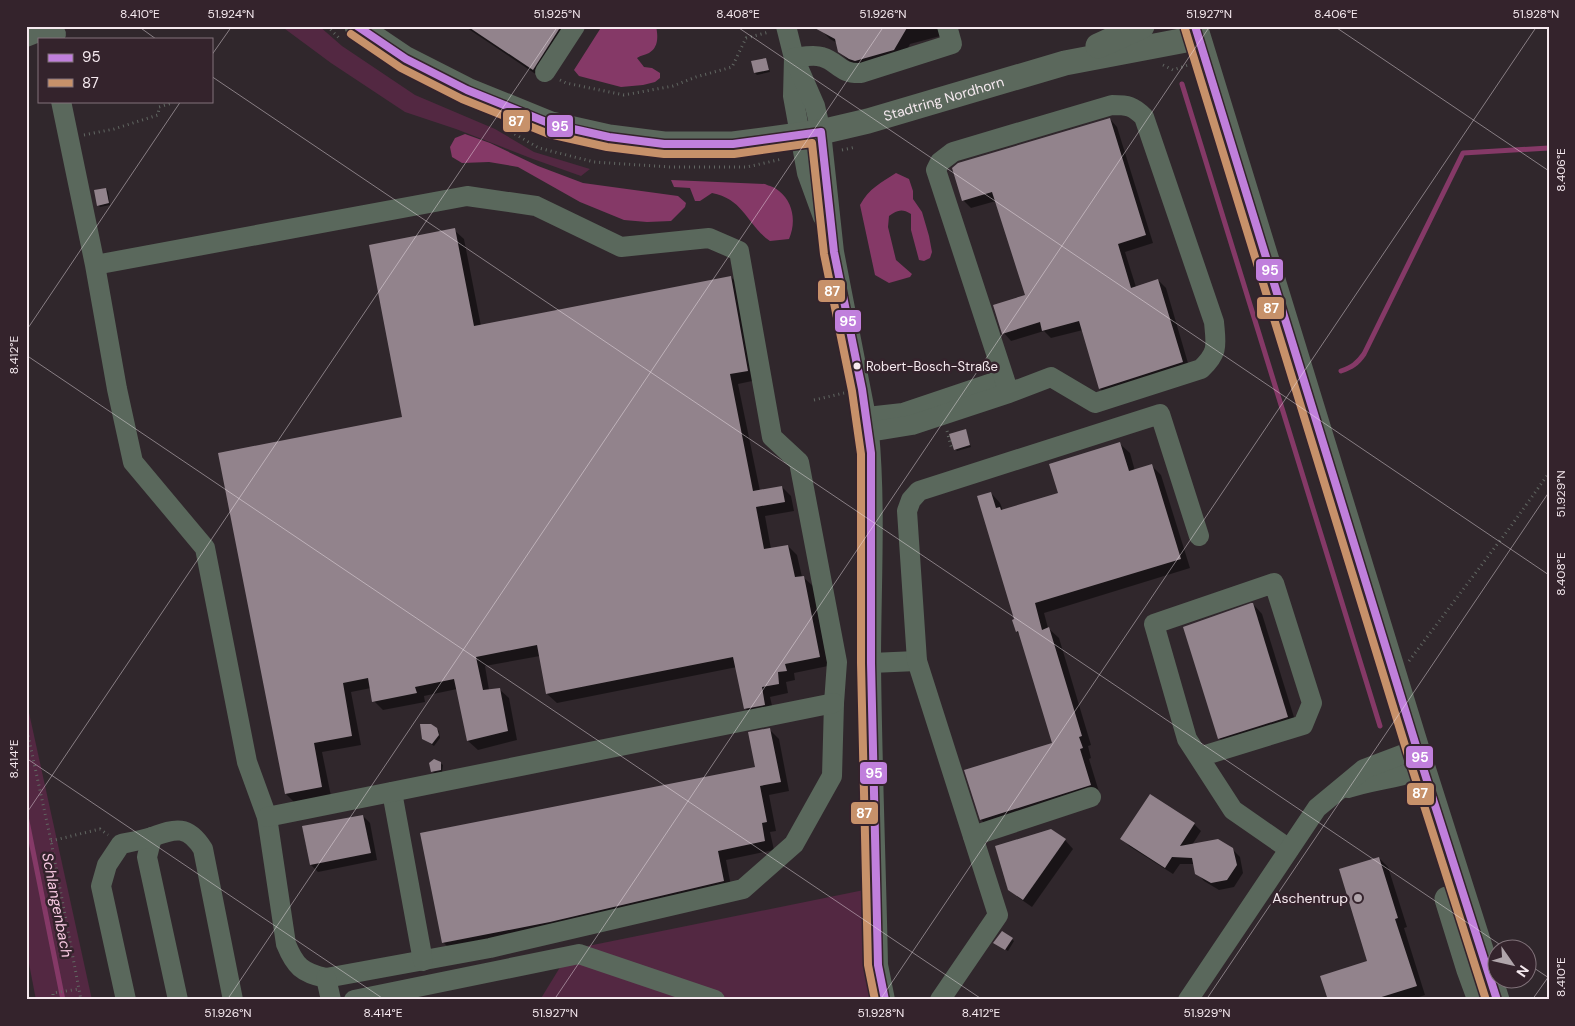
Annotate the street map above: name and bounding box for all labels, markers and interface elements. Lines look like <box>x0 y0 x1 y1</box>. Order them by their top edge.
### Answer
text: 8.410°E <box>120 6 160 22</box>
text: 51.924°N <box>208 6 254 22</box>
text: 51.925°N <box>533 6 581 22</box>
text: 8.408°E <box>716 6 760 22</box>
text: 51.926°N <box>859 6 907 22</box>
text: 51.927°N <box>1186 6 1232 22</box>
text: 8.406°E <box>1314 6 1358 22</box>
text: 51.928°N <box>1513 6 1559 22</box>
legend <box>38 38 212 102</box>
text: 95 <box>82 47 101 67</box>
street label: Stadtring Nordhorn <box>881 72 1006 125</box>
text: 87 <box>82 73 99 93</box>
line badge: 87 <box>502 109 531 133</box>
text: 87 <box>508 112 525 130</box>
line badge: 95 <box>546 114 574 138</box>
text: 95 <box>551 117 569 135</box>
text: 8.406°E <box>1553 148 1569 192</box>
line badge: 95 <box>1255 258 1284 282</box>
text: 95 <box>1261 261 1279 279</box>
line badge: 87 <box>817 279 846 303</box>
text: 87 <box>824 282 841 300</box>
line badge: 87 <box>1256 296 1285 320</box>
text: 87 <box>1263 299 1280 317</box>
line badge: 95 <box>834 309 862 333</box>
text: 95 <box>839 312 857 330</box>
text: 8.412°E <box>6 336 22 374</box>
place label: Robert-Bosch-Straße <box>866 358 998 375</box>
marker: Robert-Bosch-Straße <box>852 361 862 371</box>
text: 51.929°N <box>1553 470 1569 518</box>
text: 8.408°E <box>1553 552 1569 596</box>
text: 8.414°E <box>6 739 22 778</box>
line badge: 95 <box>1405 745 1434 769</box>
text: 95 <box>1411 748 1429 766</box>
line badge: 95 <box>859 761 888 785</box>
text: 95 <box>865 764 883 782</box>
line badge: 87 <box>1406 782 1435 806</box>
text: 87 <box>1412 784 1429 802</box>
line badge: 87 <box>850 801 879 825</box>
text: 87 <box>856 804 873 822</box>
water label: Schlangenbach <box>37 851 77 959</box>
place label: Aschentrup <box>1272 889 1348 907</box>
marker: Aschentrup <box>1352 892 1364 904</box>
north arrow <box>1488 938 1538 988</box>
text: 8.410°E <box>1553 957 1569 997</box>
text: N <box>1512 962 1533 981</box>
text: 51.926°N <box>204 1005 252 1021</box>
text: 8.414°E <box>364 1005 403 1021</box>
text: 51.927°N <box>532 1005 578 1021</box>
text: 51.928°N <box>858 1005 904 1021</box>
text: 8.412°E <box>962 1005 1000 1021</box>
text: 51.929°N <box>1183 1005 1231 1021</box>

